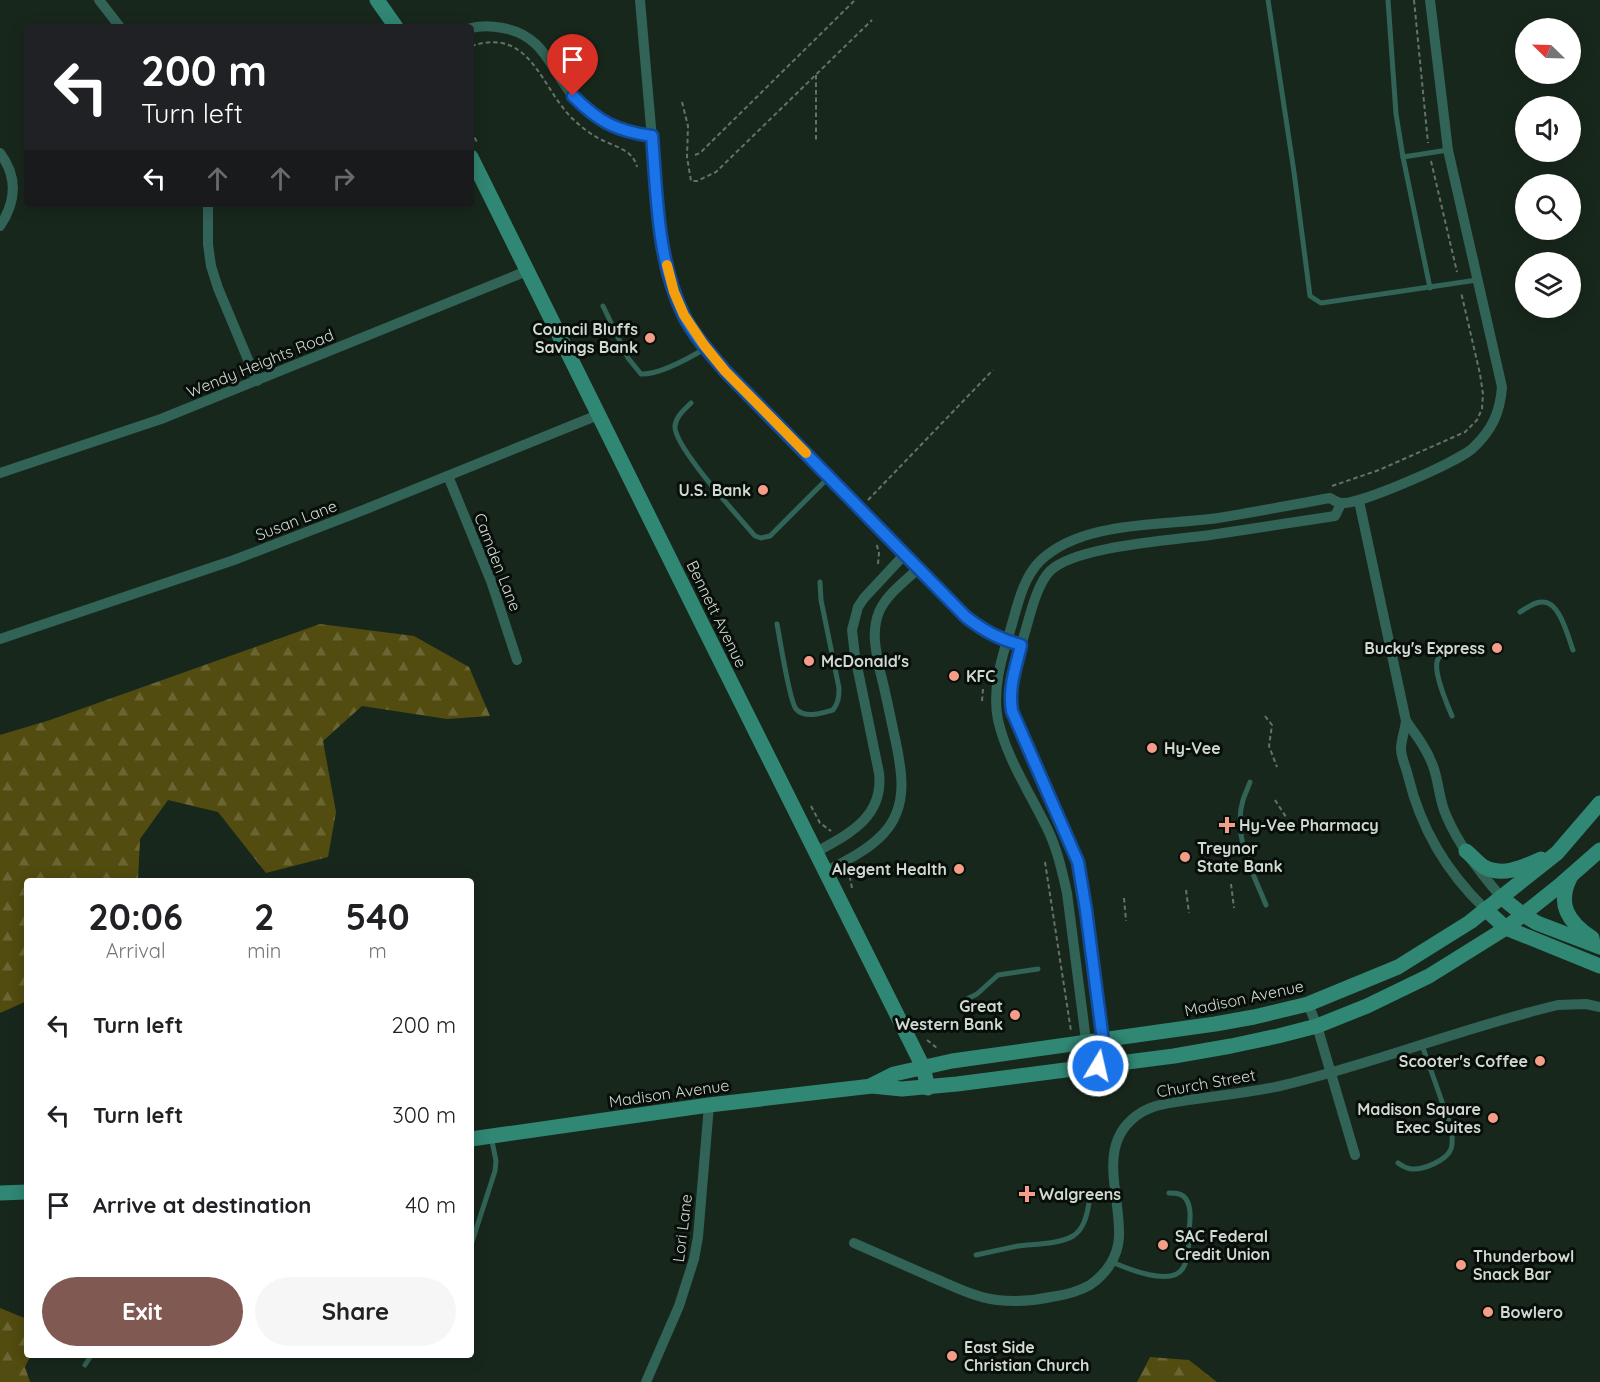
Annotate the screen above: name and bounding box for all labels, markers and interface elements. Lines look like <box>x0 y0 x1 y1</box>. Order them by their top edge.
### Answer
north arrow <box>1515 18 1581 84</box>
map controls <box>1515 18 1581 318</box>
pin <box>547 34 598 96</box>
icon: arrive <box>556 43 589 76</box>
text: 200 m <box>141 44 267 97</box>
icon: left <box>42 48 120 126</box>
text: Turn left <box>141 96 243 130</box>
button: sound <box>1515 96 1581 162</box>
icon: left <box>138 162 171 195</box>
icon: ahead <box>201 162 234 195</box>
icon: ahead <box>264 162 297 195</box>
icon: right <box>327 162 360 195</box>
button: search <box>1515 174 1581 240</box>
button: layers <box>1515 252 1581 318</box>
place label: Council Bluffs Savings Bank <box>532 319 638 357</box>
street label: Wendy Heights Road <box>183 324 337 402</box>
marker: Council Bluffs Savings Bank <box>643 331 657 345</box>
place label: U.S. Bank <box>679 480 751 500</box>
marker: U.S. Bank <box>756 483 770 497</box>
street label: Susan Lane <box>252 495 340 545</box>
street label: Camden Lane <box>470 510 526 614</box>
street label: Bennett Avenue <box>682 557 752 671</box>
place label: Bucky's Express <box>1364 638 1485 658</box>
marker: Bucky's Express <box>1490 641 1504 655</box>
place label: McDonald's <box>821 651 909 671</box>
marker: McDonald's <box>802 654 816 668</box>
place label: KFC <box>966 666 995 686</box>
marker: KFC <box>947 669 961 683</box>
place label: Hy-Vee <box>1164 738 1221 758</box>
marker: Hy-Vee <box>1145 741 1159 755</box>
place label: Hy-Vee Pharmacy <box>1239 815 1379 835</box>
marker: Hy-Vee Pharmacy <box>1220 818 1234 832</box>
place label: Treynor State Bank <box>1197 838 1283 876</box>
marker: Treynor State Bank <box>1178 850 1192 864</box>
place label: Alegent Health <box>832 859 947 879</box>
marker: Alegent Health <box>952 862 966 876</box>
text: 20:06 <box>88 894 183 939</box>
text: 2 <box>254 894 274 939</box>
text: 540 <box>346 894 410 939</box>
text: Arrival <box>106 938 166 963</box>
text: min <box>247 938 281 963</box>
text: m <box>368 938 387 963</box>
street label: Madison Avenue <box>1182 976 1306 1020</box>
place label: Great Western Bank <box>895 996 1003 1034</box>
marker: Great Western Bank <box>1008 1008 1022 1022</box>
icon: left <box>42 1009 75 1042</box>
text: Turn left <box>93 1011 183 1039</box>
text: 200 m <box>392 1011 456 1039</box>
position arrow <box>1066 1034 1130 1098</box>
place label: Scooter's Coffee <box>1399 1051 1528 1071</box>
marker: Scooter's Coffee <box>1533 1054 1547 1068</box>
street label: Church Street <box>1155 1064 1257 1102</box>
street label: Madison Avenue <box>607 1075 731 1111</box>
icon: left <box>42 1099 75 1132</box>
place label: Madison Square Exec Suites <box>1357 1099 1481 1137</box>
text: Turn left <box>93 1101 183 1129</box>
text: 300 m <box>392 1101 456 1129</box>
marker: Madison Square Exec Suites <box>1486 1111 1500 1125</box>
place label: Walgreens <box>1039 1184 1121 1204</box>
marker: Walgreens <box>1020 1187 1034 1201</box>
icon: arrive <box>42 1189 75 1222</box>
text: Arrive at destination <box>93 1191 311 1219</box>
text: 40 m <box>405 1191 456 1219</box>
street label: Lori Lane <box>668 1193 696 1263</box>
place label: SAC Federal Credit Union <box>1175 1226 1270 1264</box>
marker: SAC Federal Credit Union <box>1156 1238 1170 1252</box>
place label: Thunderbowl Snack Bar <box>1473 1246 1574 1284</box>
marker: Thunderbowl Snack Bar <box>1454 1258 1468 1272</box>
button: Exit <box>42 1277 243 1346</box>
button: Share <box>255 1277 456 1346</box>
place label: Bowlero <box>1500 1302 1563 1322</box>
marker: Bowlero <box>1481 1305 1495 1319</box>
place label: East Side Christian Church <box>964 1337 1089 1375</box>
marker: East Side Christian Church <box>945 1349 959 1363</box>

